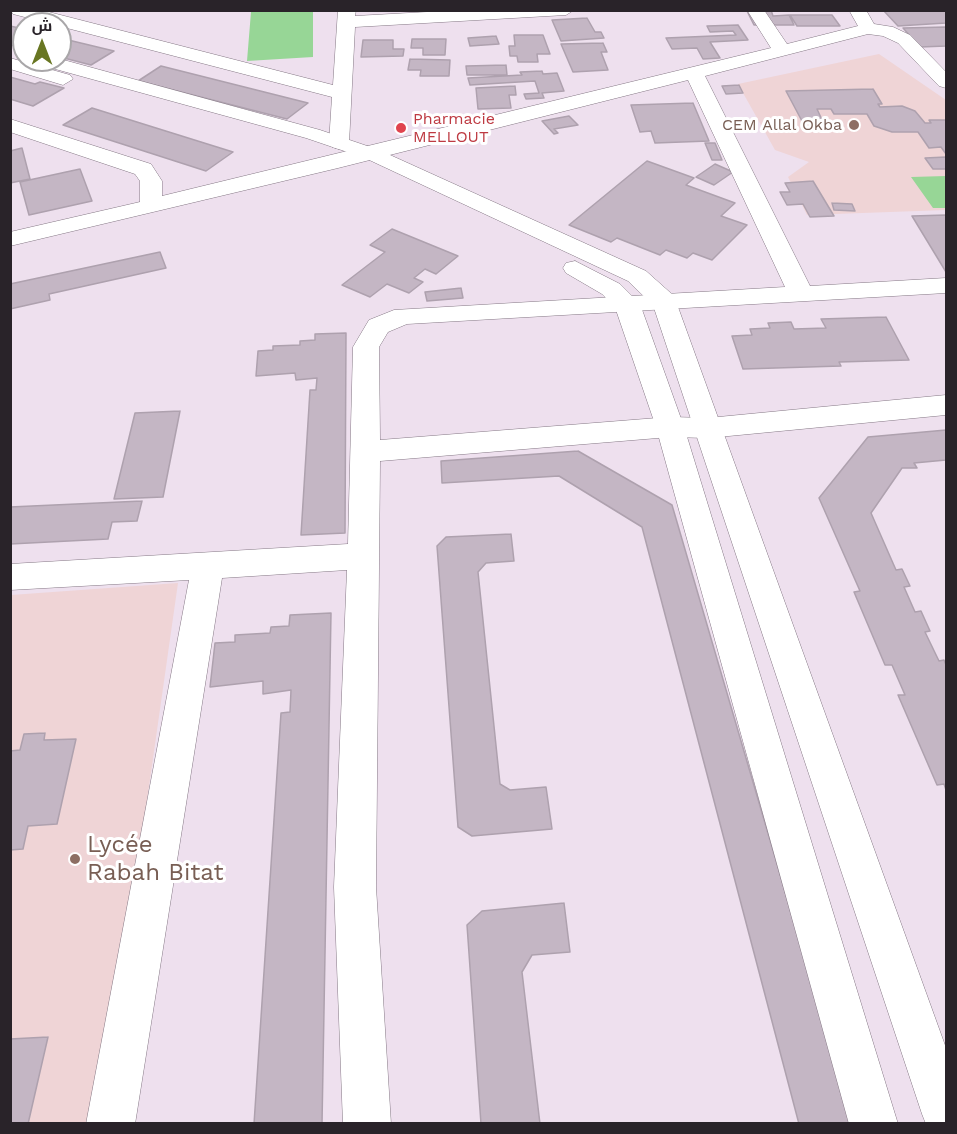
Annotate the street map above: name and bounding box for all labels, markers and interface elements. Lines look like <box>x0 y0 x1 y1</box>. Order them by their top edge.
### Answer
north arrow <box>12 12 72 72</box>
text: ش <box>32 16 52 35</box>
place label: Pharmacie MELLOUT <box>413 109 495 147</box>
place label: CEM Allal Okba <box>722 115 842 135</box>
marker: CEM Allal Okba <box>847 118 861 132</box>
marker: Pharmacie MELLOUT <box>394 121 408 135</box>
place label: Lycée Rabah Bitat <box>87 831 223 887</box>
marker: Lycée Rabah Bitat <box>68 852 82 866</box>

